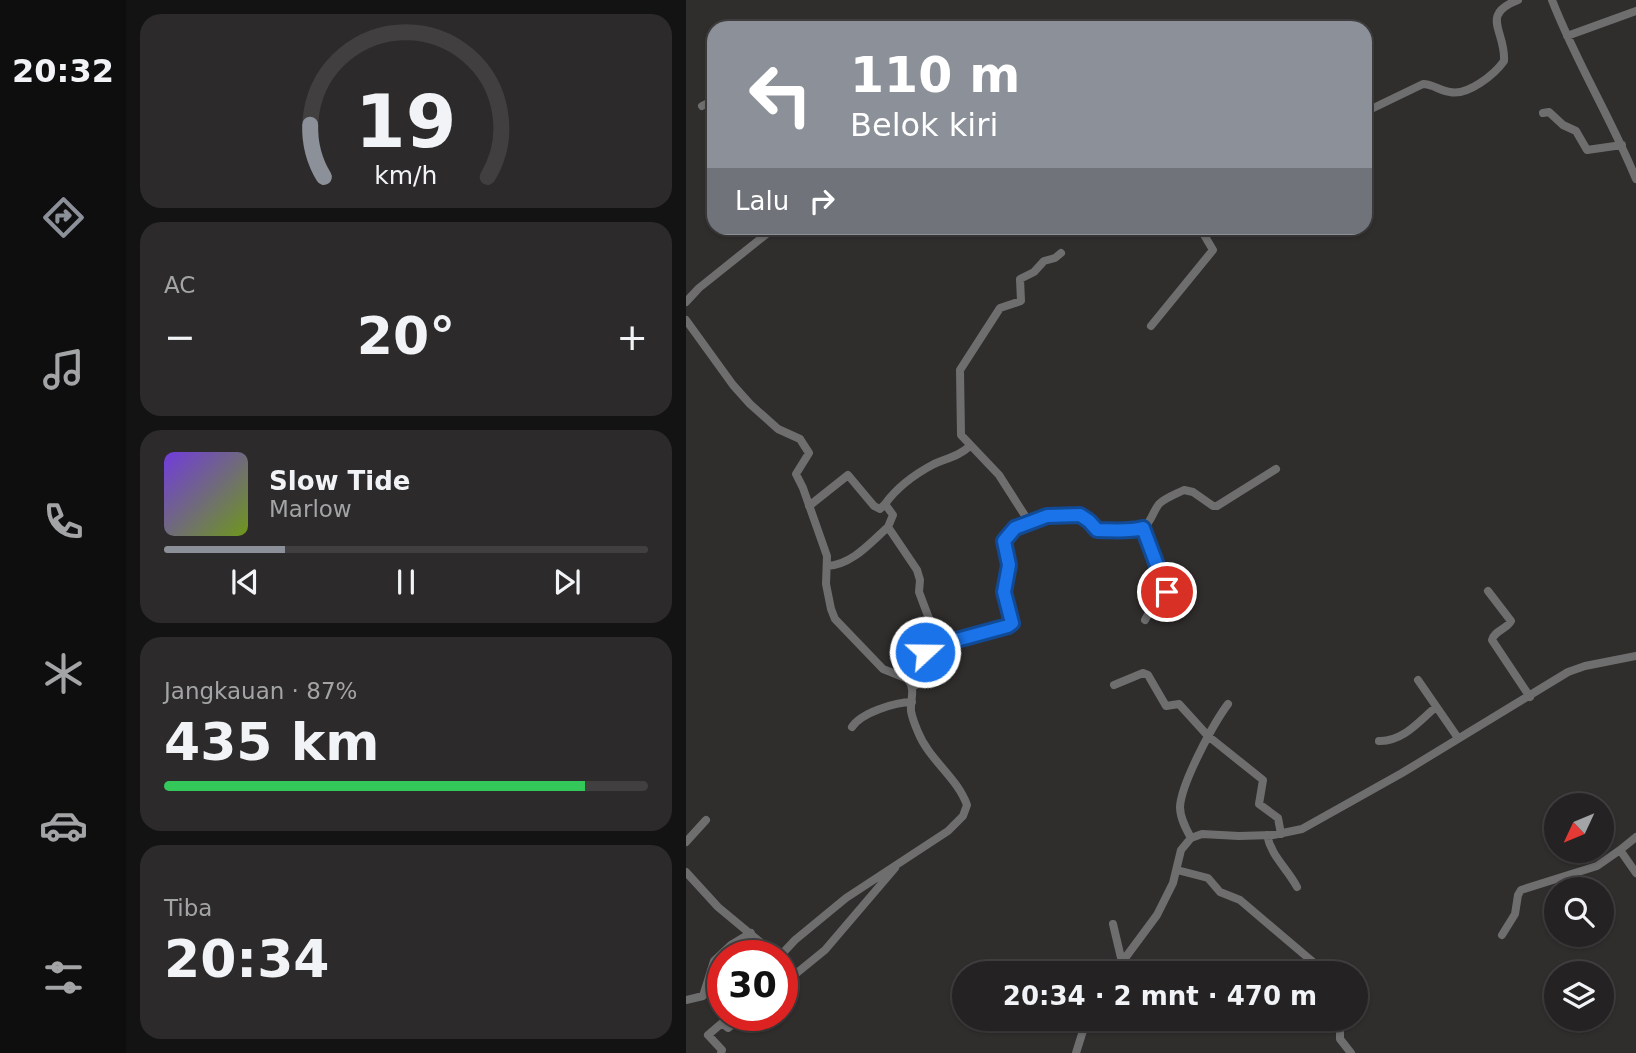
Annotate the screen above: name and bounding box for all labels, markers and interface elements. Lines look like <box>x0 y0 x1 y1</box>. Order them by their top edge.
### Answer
text: 110 m <box>850 47 1020 104</box>
icon: left <box>735 49 826 140</box>
text: 20:32 <box>12 52 114 90</box>
text: 19 <box>355 79 457 164</box>
text: Belok kiri <box>850 106 998 144</box>
text: km/h <box>374 161 438 190</box>
icon: right <box>803 182 841 220</box>
text: Lalu <box>735 186 789 216</box>
icon: directions <box>39 193 88 242</box>
text: AC <box>164 272 195 298</box>
text: 20° <box>357 306 455 366</box>
text: − <box>164 315 196 359</box>
text: + <box>616 315 648 359</box>
icon: music <box>39 345 88 394</box>
text: Slow Tide <box>269 466 410 496</box>
text: Marlow <box>269 496 352 522</box>
icon: phone <box>39 497 88 546</box>
pin <box>1137 562 1197 622</box>
icon: previous <box>226 563 264 601</box>
icon: pause <box>387 563 425 601</box>
icon: next <box>548 563 586 601</box>
icon: arrive <box>1148 573 1186 611</box>
position arrow <box>888 615 962 689</box>
icon: climate <box>39 649 88 698</box>
text: Jangkauan · 87% <box>164 678 357 704</box>
text: 435 km <box>164 712 379 772</box>
north arrow <box>1544 793 1614 863</box>
map controls <box>1544 793 1614 1031</box>
icon: car <box>39 801 88 850</box>
button: search <box>1544 877 1614 947</box>
text: Tiba <box>164 895 212 921</box>
text: 20:34 <box>164 929 330 989</box>
speed limit sign: 30 <box>707 940 798 1031</box>
icon: filters <box>39 953 88 1002</box>
button: layers <box>1544 961 1614 1031</box>
text: 20:34 · 2 mnt · 470 m <box>1003 981 1317 1011</box>

